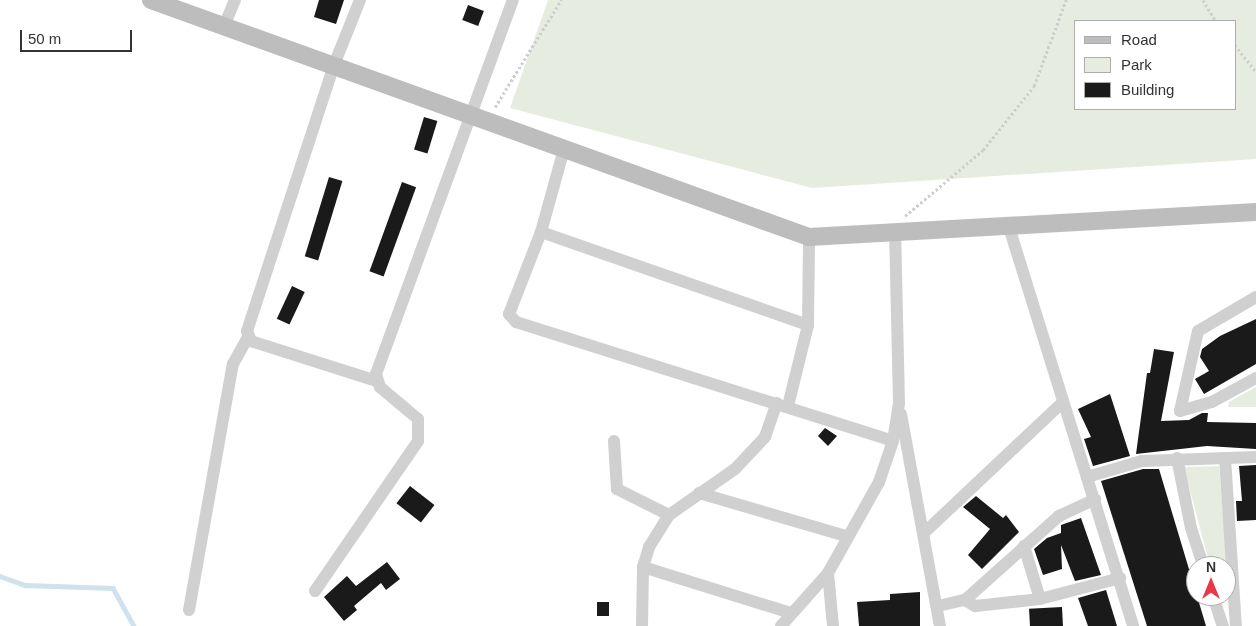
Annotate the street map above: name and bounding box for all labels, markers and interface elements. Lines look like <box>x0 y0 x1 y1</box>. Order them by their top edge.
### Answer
scale bar <box>22 20 135 52</box>
legend <box>1074 20 1236 110</box>
text: 50 m <box>28 30 61 47</box>
text: Road <box>1121 31 1157 48</box>
text: Park <box>1121 56 1152 73</box>
text: Building <box>1121 81 1174 98</box>
north arrow <box>1186 556 1236 606</box>
text: N <box>1206 559 1216 575</box>

